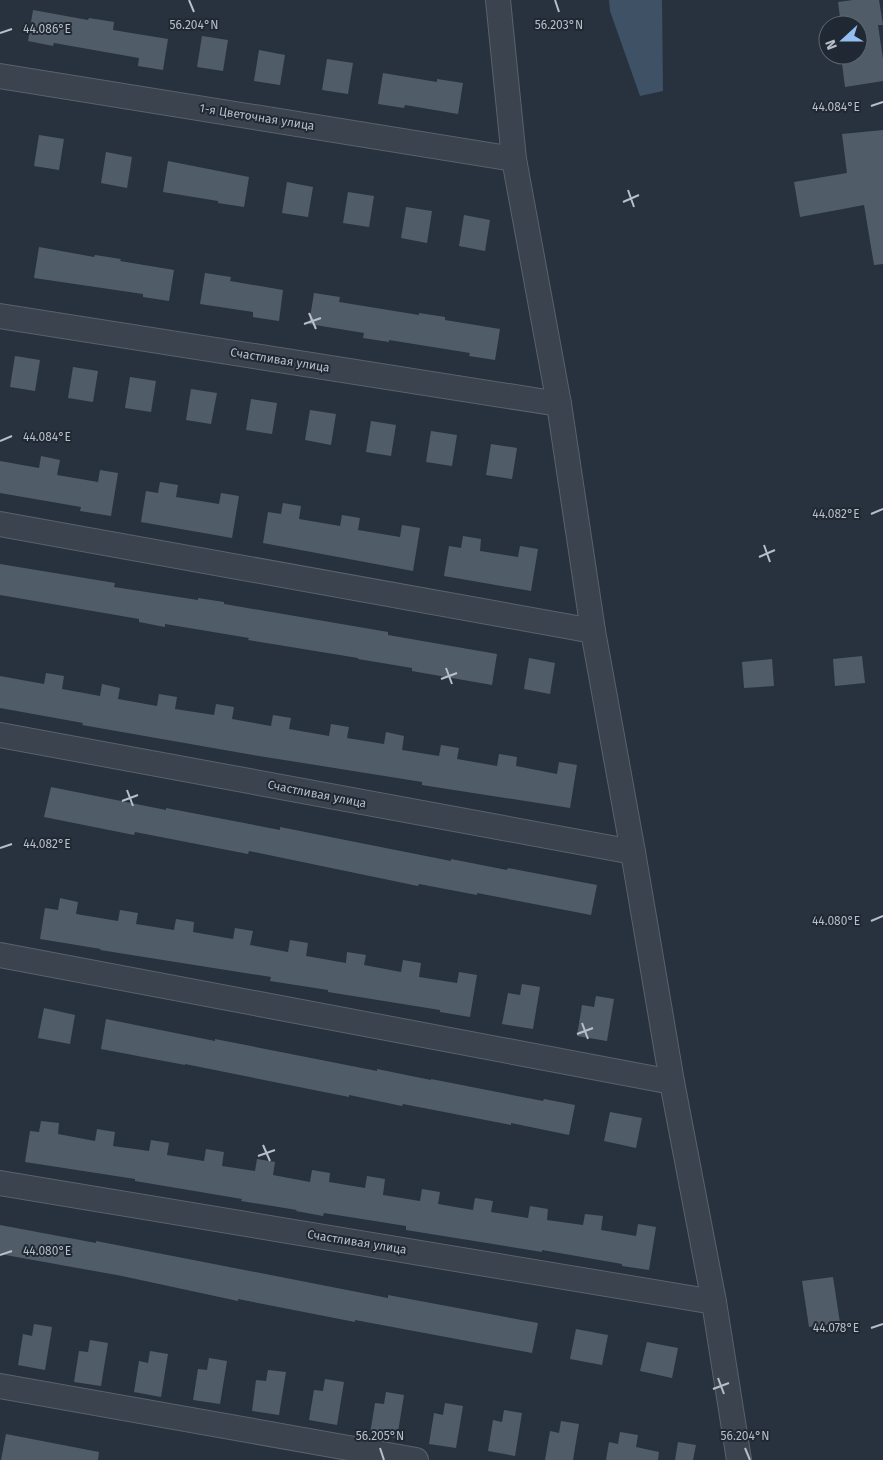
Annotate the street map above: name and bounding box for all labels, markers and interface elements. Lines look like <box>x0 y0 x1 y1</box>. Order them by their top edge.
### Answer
north arrow <box>818 15 868 65</box>
text: 56.204°N <box>170 18 218 32</box>
text: 56.203°N <box>535 18 583 32</box>
text: 44.086°E <box>23 22 71 36</box>
text: N <box>822 37 841 52</box>
text: 44.084°E <box>812 100 860 114</box>
street label: 1-я Цветочная улица <box>199 101 315 133</box>
street label: Счастливая улица <box>229 345 331 375</box>
text: 44.084°E <box>23 430 71 444</box>
text: 44.082°E <box>812 507 860 521</box>
street label: Счастливая улица <box>266 778 368 810</box>
text: 44.082°E <box>23 837 71 851</box>
text: 44.080°E <box>812 914 860 928</box>
street label: Счастливая улица <box>306 1227 408 1257</box>
text: 44.080°E <box>23 1244 71 1258</box>
text: 44.078°E <box>813 1321 859 1335</box>
text: 56.205°N <box>356 1429 404 1443</box>
text: 56.204°N <box>721 1429 769 1443</box>

